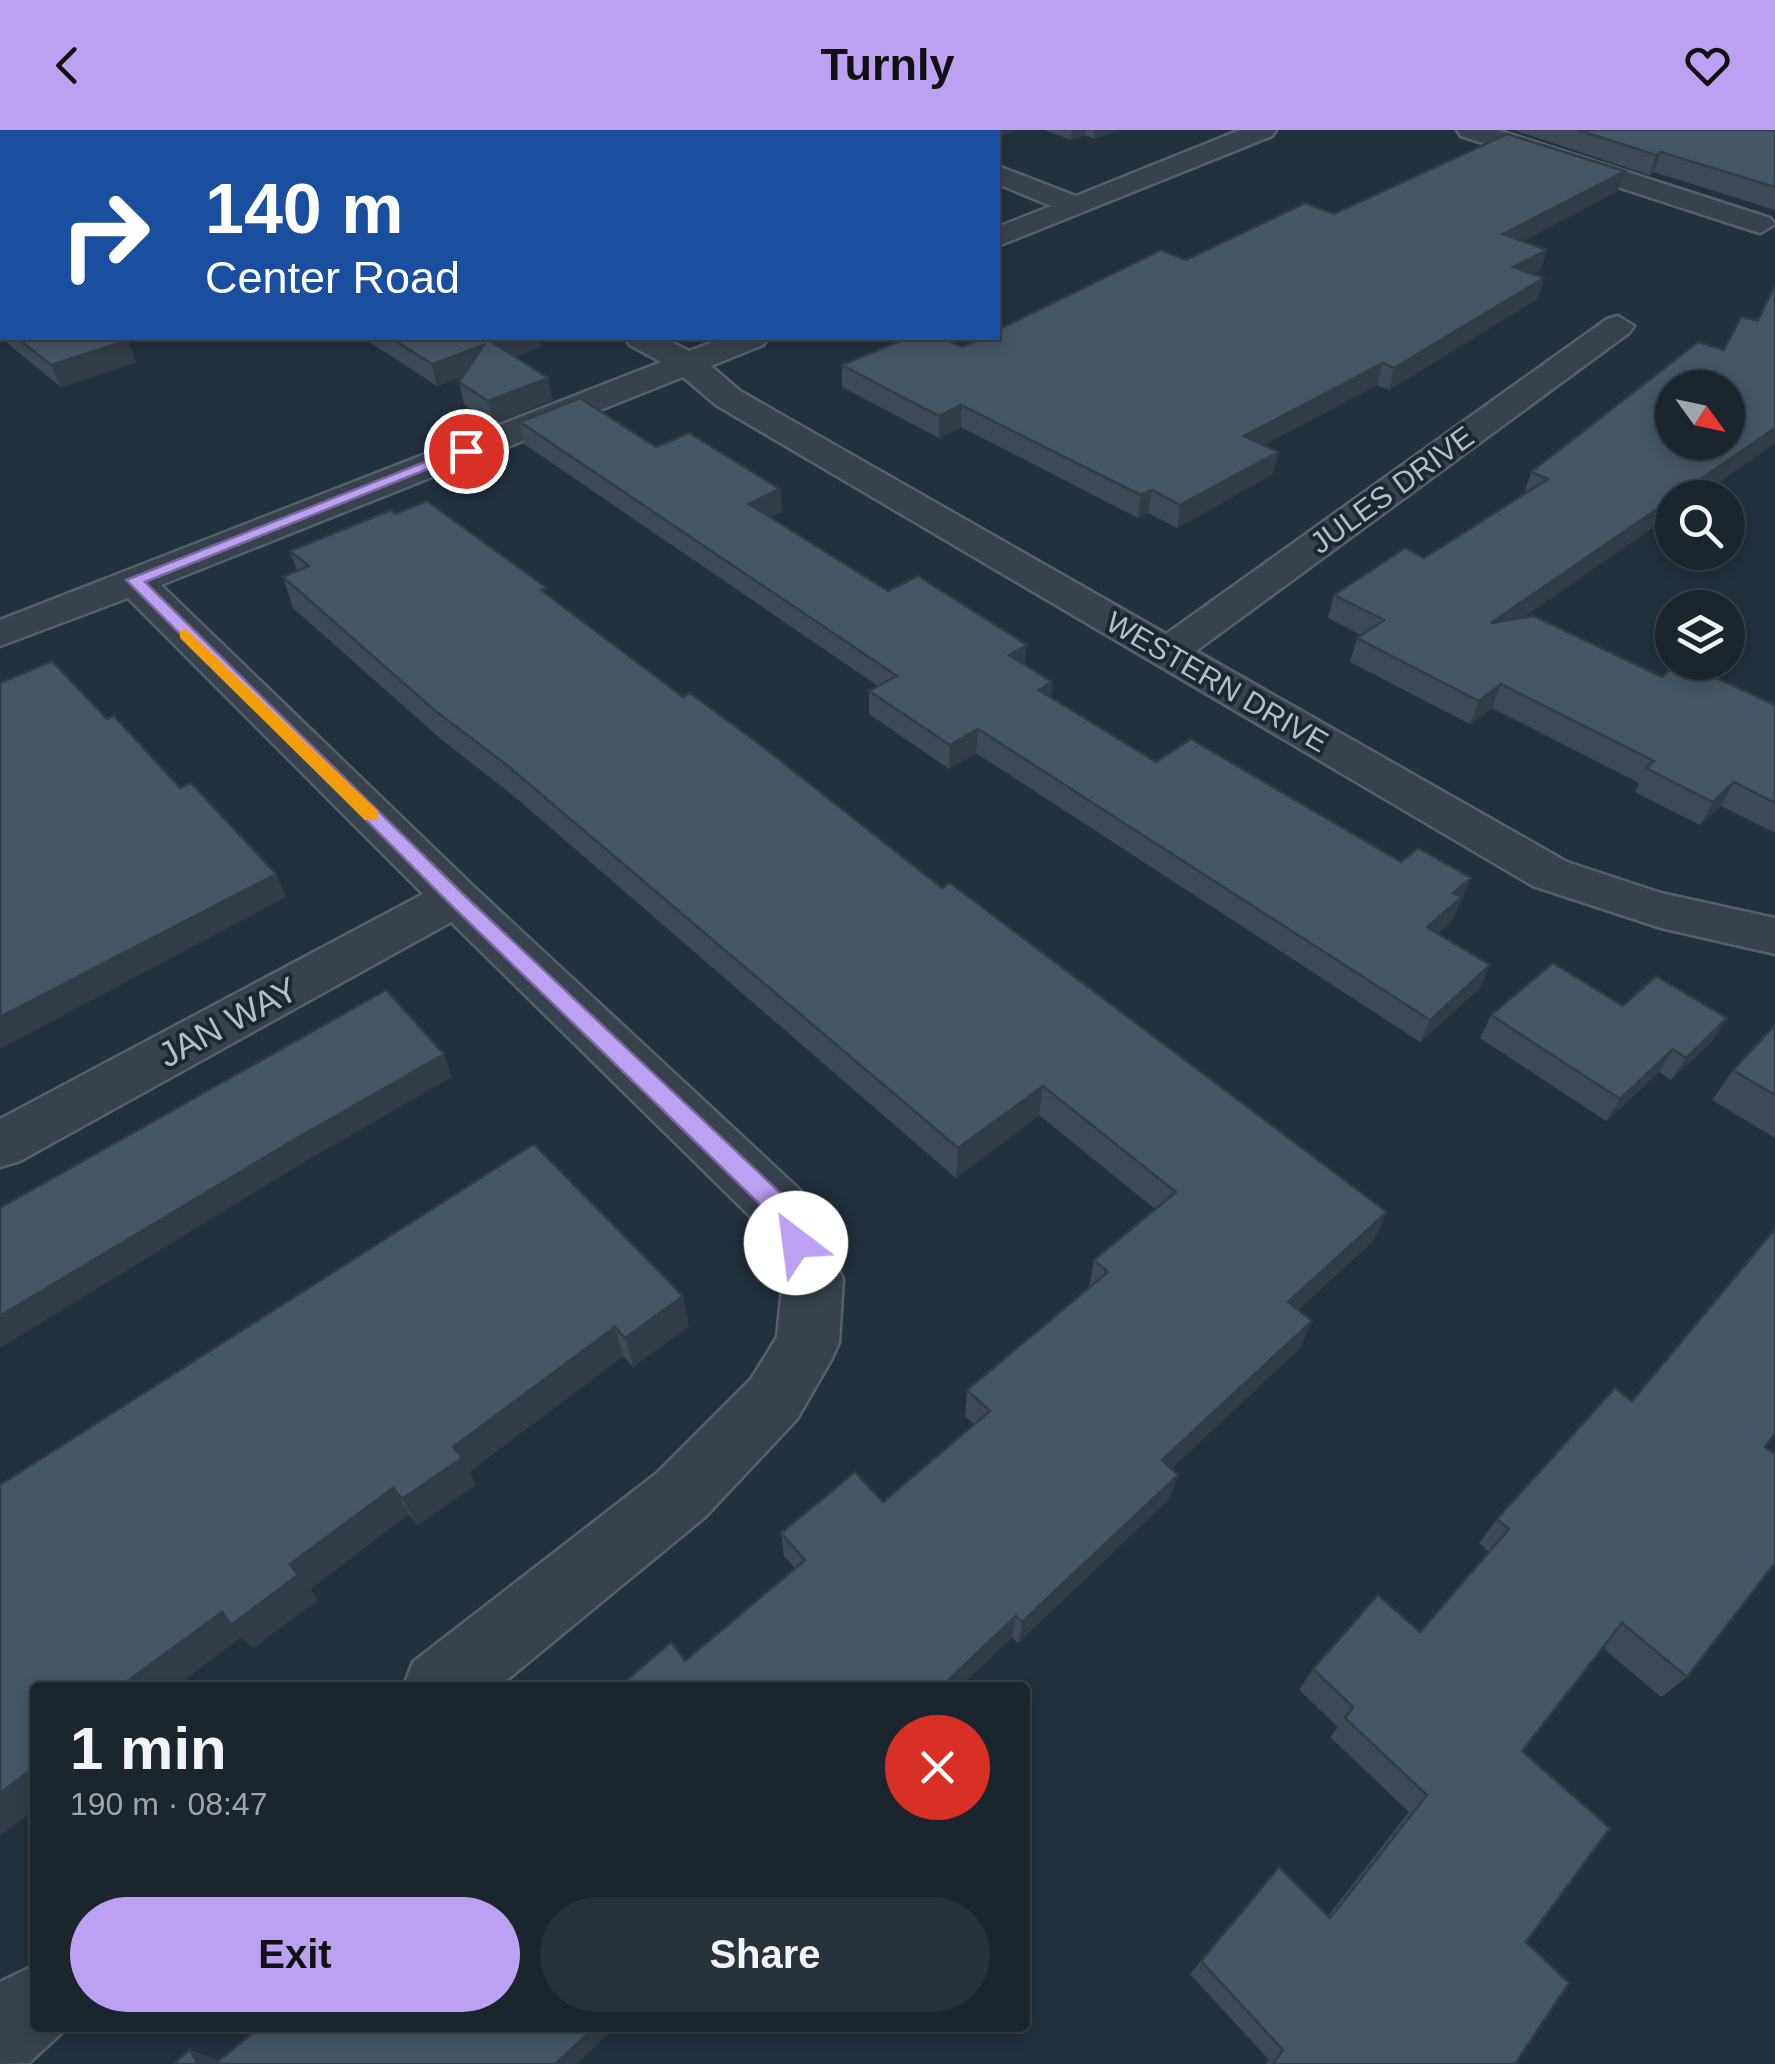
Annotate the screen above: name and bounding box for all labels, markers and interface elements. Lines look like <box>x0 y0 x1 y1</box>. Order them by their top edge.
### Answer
icon: back <box>40 38 95 93</box>
icon: heart <box>1680 38 1735 93</box>
text: Turnly <box>820 39 955 90</box>
icon: right <box>40 170 170 300</box>
text: 140 m <box>205 170 403 248</box>
text: Center Road <box>205 252 460 303</box>
north arrow <box>1655 370 1745 460</box>
map controls <box>1655 370 1745 680</box>
pin <box>424 409 509 494</box>
street label: JULES DRIVE <box>1304 419 1480 560</box>
icon: arrive <box>439 424 494 479</box>
button: search <box>1655 480 1745 570</box>
button: layers <box>1655 590 1745 680</box>
street label: WESTERN DRIVE <box>1101 605 1334 758</box>
street label: JAN WAY <box>152 969 304 1074</box>
position arrow <box>744 1191 848 1295</box>
text: 1 min <box>70 1715 227 1782</box>
button: close <box>885 1715 990 1820</box>
text: 190 m · 08:47 <box>70 1786 267 1822</box>
button: Exit <box>70 1897 520 2012</box>
button: Share <box>540 1897 990 2012</box>

